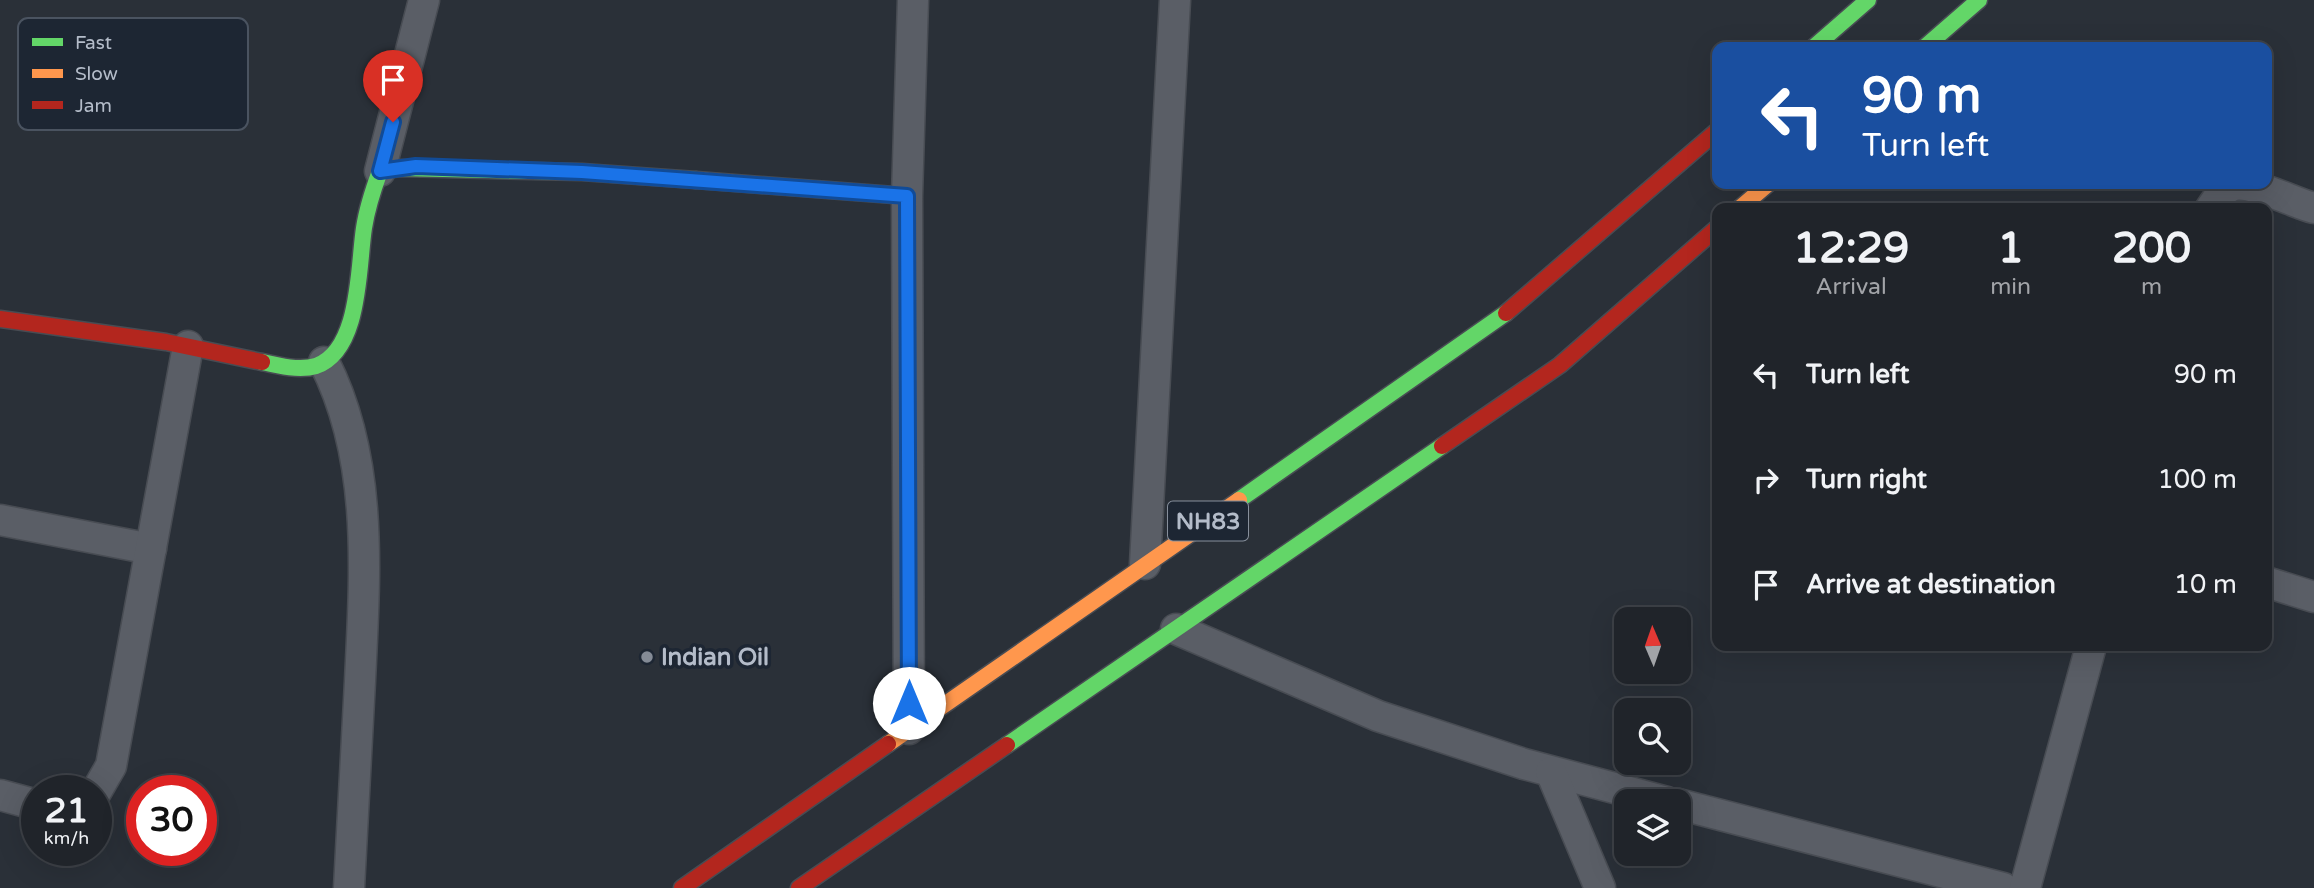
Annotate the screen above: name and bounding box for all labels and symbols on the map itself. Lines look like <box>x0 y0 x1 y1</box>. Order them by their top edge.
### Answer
legend <box>18 18 248 130</box>
text: Fast <box>75 32 112 54</box>
pin <box>363 50 423 122</box>
text: Slow <box>75 63 118 85</box>
text: Jam <box>75 95 112 117</box>
road number: NH83 <box>1168 502 1248 540</box>
north arrow <box>1614 607 1690 684</box>
place label: Indian Oil <box>661 643 769 672</box>
marker: Indian Oil <box>639 649 655 665</box>
position arrow <box>872 666 946 740</box>
speed limit sign: 30 <box>126 775 217 866</box>

